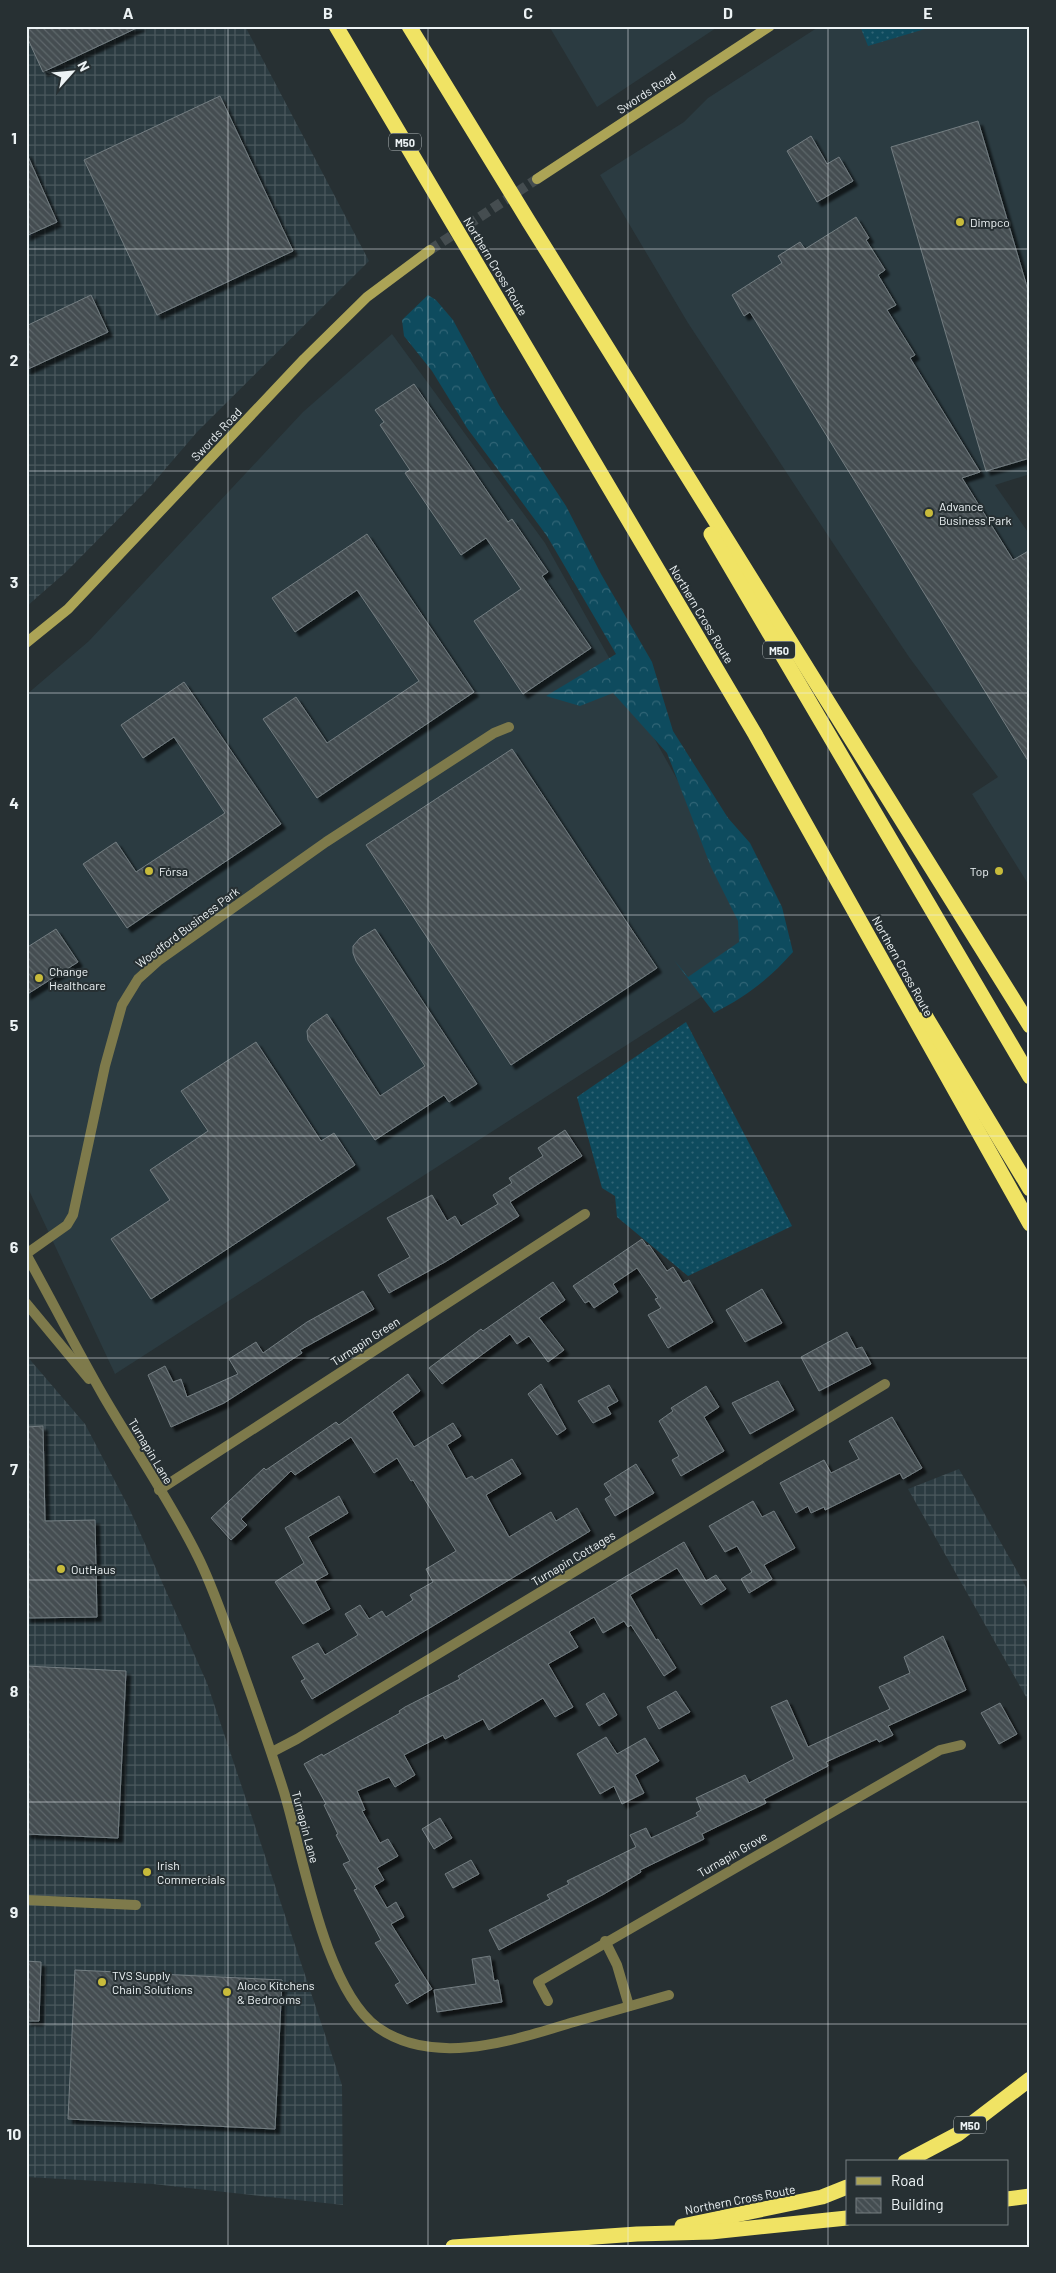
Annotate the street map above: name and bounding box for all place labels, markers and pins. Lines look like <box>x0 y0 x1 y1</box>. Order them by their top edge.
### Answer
place label: Dimpco <box>970 215 1010 229</box>
marker: Dimpco <box>954 216 966 228</box>
place label: Advance Business Park <box>939 499 1012 527</box>
marker: Advance Business Park <box>923 507 935 519</box>
place label: Fórsa <box>159 864 188 878</box>
place label: Top <box>970 864 989 878</box>
marker: Fórsa <box>143 865 155 877</box>
marker: Top <box>993 865 1005 877</box>
place label: Change Healthcare <box>49 964 106 992</box>
marker: Change Healthcare <box>33 972 45 984</box>
place label: OutHaus <box>71 1562 116 1576</box>
marker: OutHaus <box>55 1563 67 1575</box>
place label: Irish Commercials <box>157 1858 225 1886</box>
marker: Irish Commercials <box>141 1866 153 1878</box>
place label: TVS Supply Chain Solutions <box>112 1968 193 1996</box>
marker: TVS Supply Chain Solutions <box>96 1976 108 1988</box>
place label: Aloco Kitchens & Bedrooms <box>237 1978 315 2006</box>
marker: Aloco Kitchens & Bedrooms <box>221 1986 233 1998</box>

